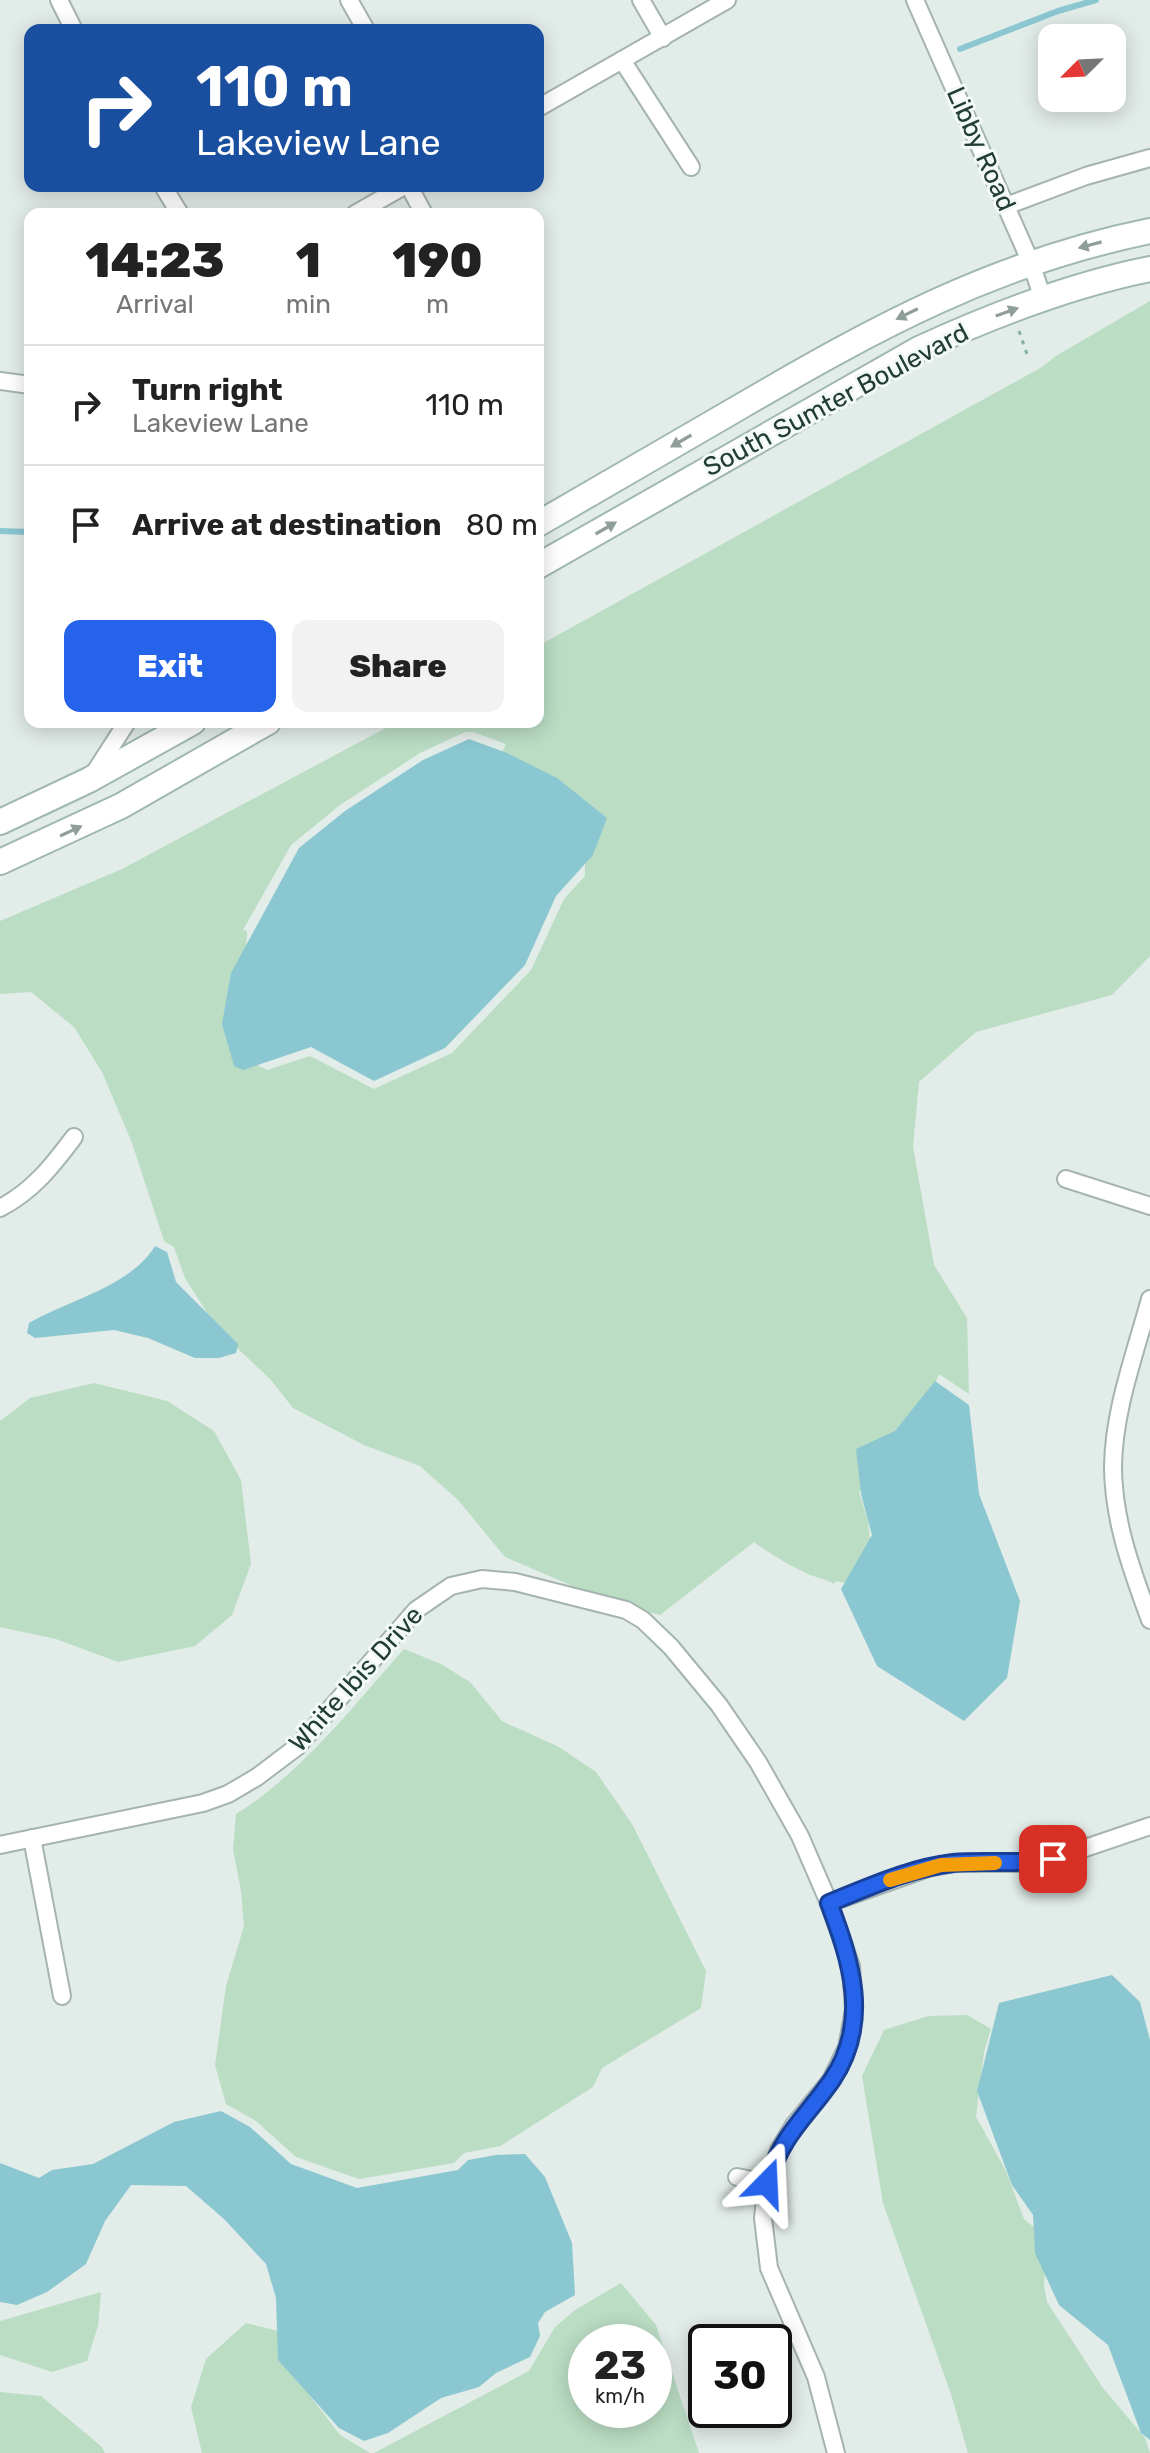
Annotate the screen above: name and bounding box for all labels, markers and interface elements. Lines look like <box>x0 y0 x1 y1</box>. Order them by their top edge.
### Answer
north arrow <box>1038 24 1126 112</box>
map controls <box>1038 24 1126 112</box>
text: 110 m <box>196 54 353 120</box>
icon: right <box>64 56 168 160</box>
street label: Libby Road <box>940 82 1022 216</box>
text: Lakeview Lane <box>196 121 441 164</box>
text: 14:23 <box>85 232 225 289</box>
text: 1 <box>296 232 321 289</box>
text: 190 <box>392 232 483 289</box>
one-way arrow <box>1078 240 1103 252</box>
text: Arrival <box>116 289 194 320</box>
text: min <box>286 289 331 320</box>
text: m <box>426 289 449 320</box>
one-way arrow <box>995 305 1019 318</box>
one-way arrow <box>896 307 919 321</box>
street label: South Sumter Boulevard <box>698 317 974 483</box>
text: Turn right <box>132 372 283 408</box>
icon: right <box>64 383 108 427</box>
text: 110 m <box>425 387 504 423</box>
text: Lakeview Lane <box>132 408 309 439</box>
one-way arrow <box>670 434 692 448</box>
icon: arrive <box>64 503 108 547</box>
text: Arrive at destination <box>132 507 442 543</box>
text: 80 m <box>466 507 538 543</box>
one-way arrow <box>594 521 617 534</box>
button: Exit <box>64 620 276 712</box>
button: Share <box>292 620 504 712</box>
one-way arrow <box>60 824 83 838</box>
street label: White Ibis Drive <box>283 1600 429 1758</box>
pin <box>1019 1825 1087 1893</box>
icon: arrive <box>1031 1837 1075 1881</box>
position arrow <box>725 2141 809 2225</box>
speed limit sign: 30 <box>688 2324 792 2428</box>
text: 23 <box>594 2342 646 2389</box>
text: km/h <box>595 2384 645 2408</box>

